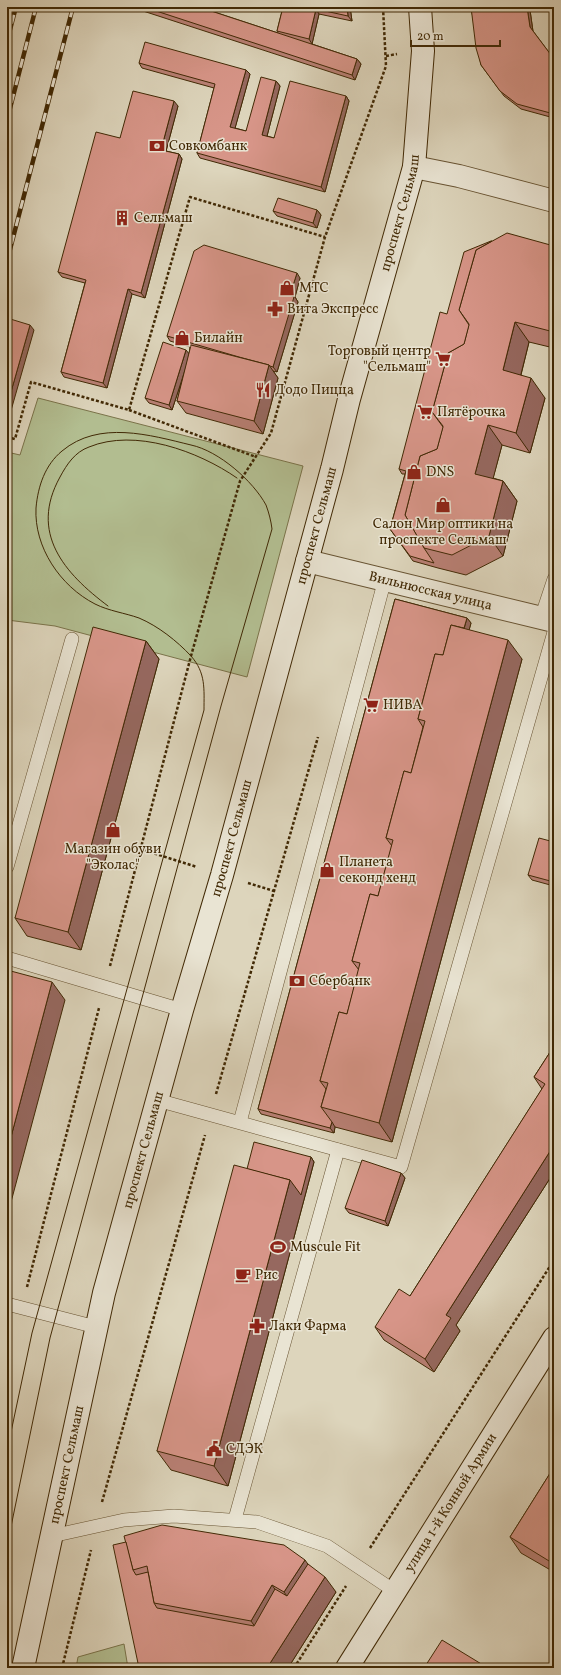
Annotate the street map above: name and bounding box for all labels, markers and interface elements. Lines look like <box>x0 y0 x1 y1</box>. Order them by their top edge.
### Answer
scale bar <box>411 22 500 48</box>
text: 20 m <box>417 29 444 45</box>
bank icon: Совкомбанк <box>148 137 166 155</box>
place label: Совкомбанк <box>169 137 248 156</box>
street label: проспект Сельмаш <box>376 153 424 274</box>
building icon: Сельмаш <box>113 209 131 227</box>
place label: Сельмаш <box>134 209 193 228</box>
shop icon: МТС <box>278 279 296 297</box>
place label: МТС <box>299 279 329 298</box>
pharmacy icon: Вита Экспресс <box>266 300 284 318</box>
place label: Вита Экспресс <box>287 300 378 319</box>
shop icon: Билайн <box>173 329 191 347</box>
place label: Билайн <box>194 329 243 348</box>
place label: Торговый центр "Сельмаш" <box>328 342 431 377</box>
supermarket icon: Торговый центр "Сельмаш" <box>434 350 452 368</box>
restaurant icon: Додо Пицца <box>254 381 272 399</box>
place label: Додо Пицца <box>275 381 354 400</box>
supermarket icon: Пятёрочка <box>416 403 434 421</box>
place label: Пятёрочка <box>437 403 506 422</box>
shop icon: DNS <box>405 463 423 481</box>
place label: DNS <box>426 463 454 482</box>
street label: проспект Сельмаш <box>292 464 342 586</box>
shop icon: Салон Мир оптики на проспекте Сельмаш <box>434 496 452 514</box>
place label: Салон Мир оптики на проспекте Сельмаш <box>373 515 513 550</box>
street label: Вильнюсская улица <box>367 567 494 615</box>
supermarket icon: НИВА <box>362 696 380 714</box>
place label: НИВА <box>383 696 422 715</box>
street label: проспект Сельмаш <box>207 777 257 899</box>
shop icon: Магазин обуви "Эколас" <box>104 821 122 839</box>
place label: Магазин обуви "Эколас" <box>65 840 162 875</box>
place label: Планета секонд хенд <box>339 853 416 888</box>
shop icon: Планета секонд хенд <box>318 861 336 879</box>
bank icon: Сбербанк <box>288 972 306 990</box>
place label: Сбербанк <box>309 972 371 991</box>
street label: проспект Сельмаш <box>118 1089 169 1211</box>
sports icon: Muscule Fit <box>269 1238 287 1256</box>
place label: Muscule Fit <box>290 1238 361 1257</box>
cafe icon: Рис <box>234 1266 252 1284</box>
place label: Рис <box>255 1266 278 1285</box>
pharmacy icon: Лаки Фарма <box>248 1317 266 1335</box>
place label: Лаки Фарма <box>269 1317 346 1336</box>
street label: проспект Сельмаш <box>45 1403 89 1526</box>
street label: улица 1-й Конной Армии <box>400 1429 502 1576</box>
public building icon: СДЭК <box>205 1440 223 1458</box>
place label: СДЭК <box>226 1440 264 1459</box>

